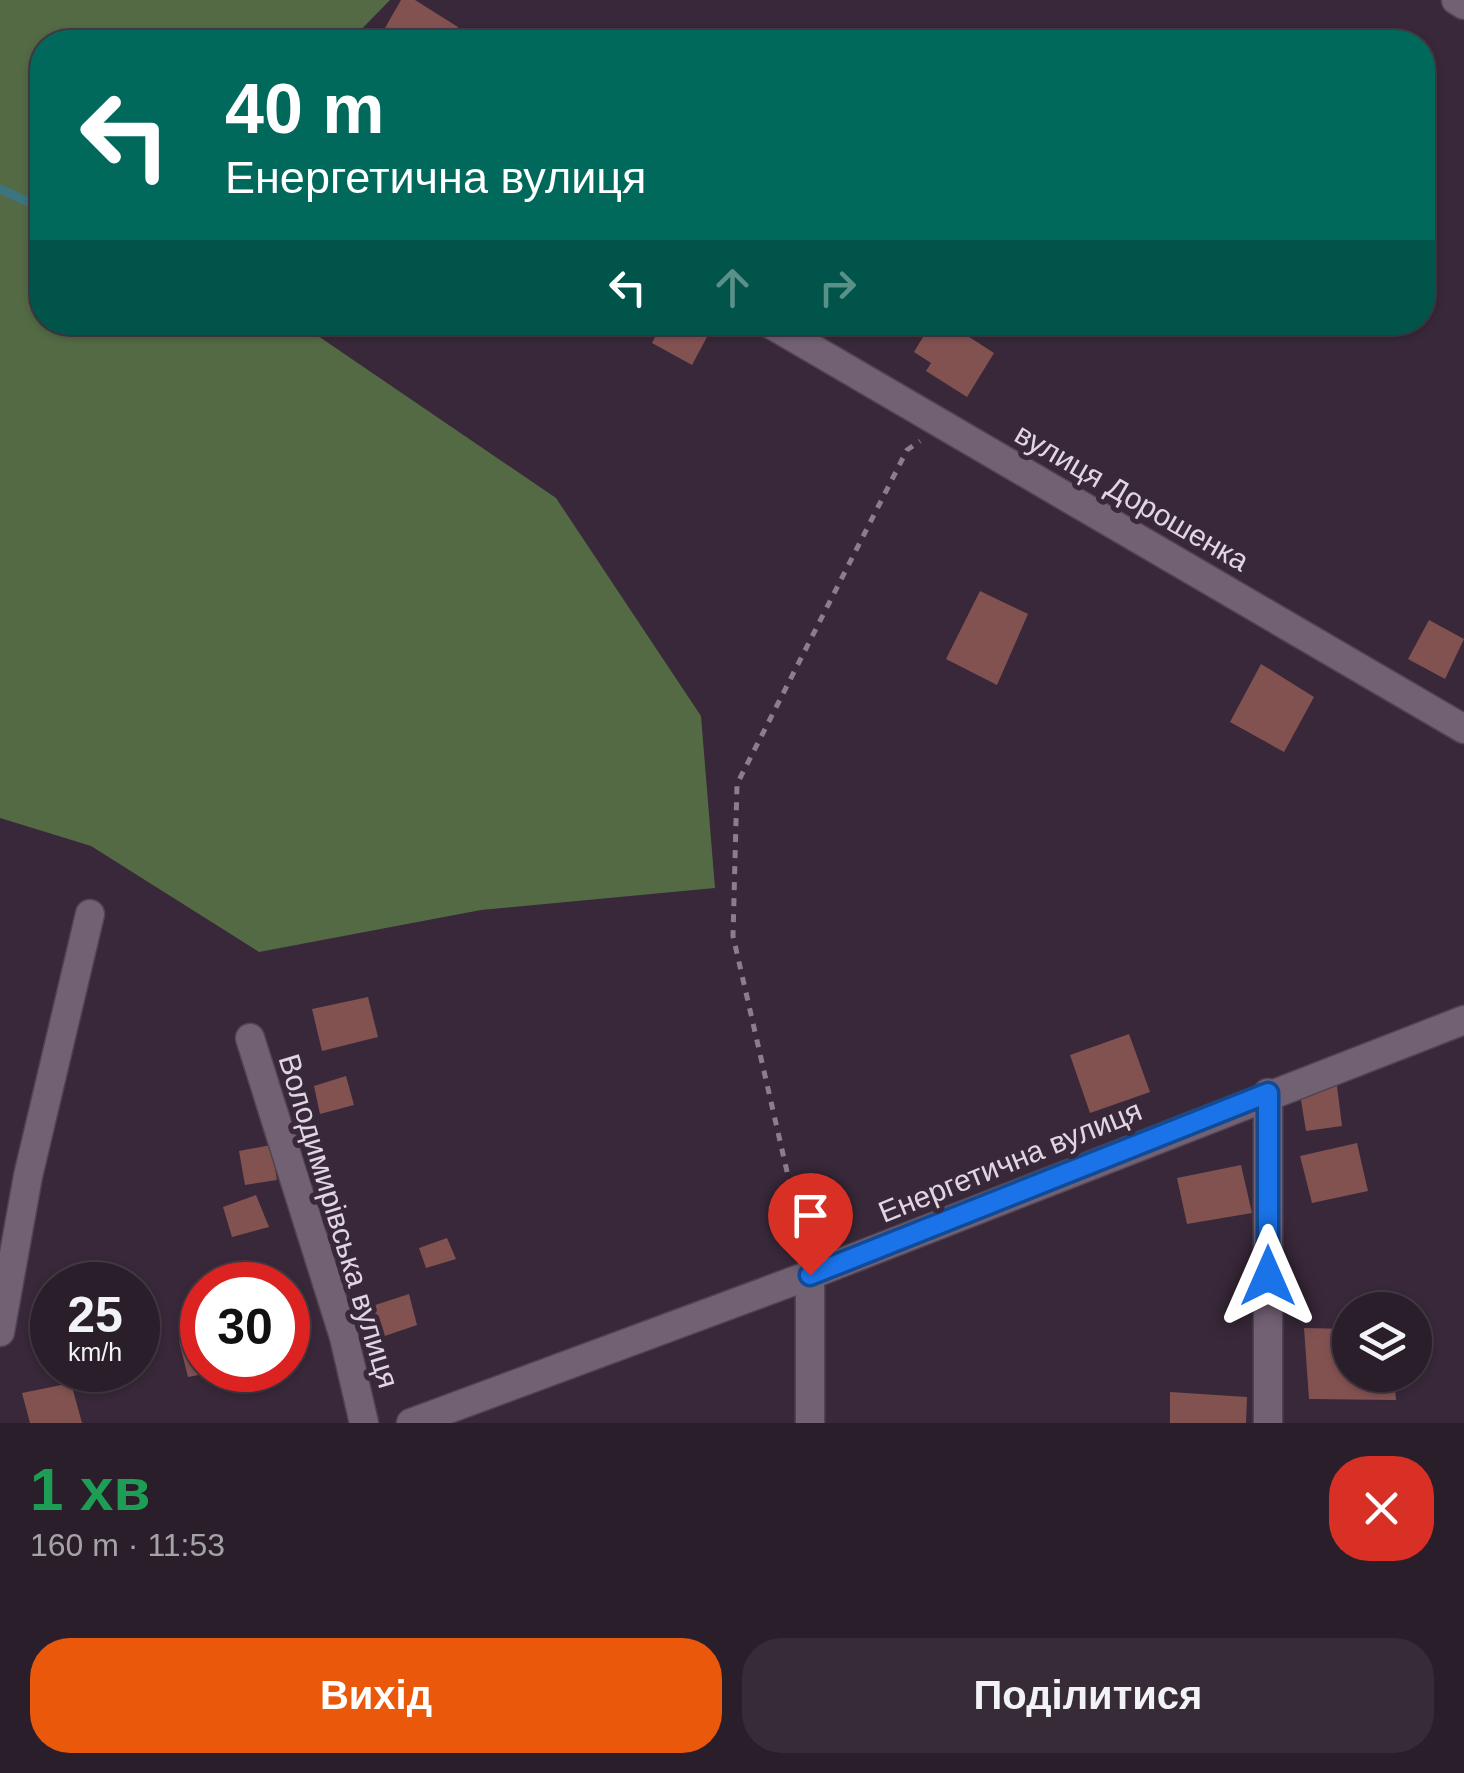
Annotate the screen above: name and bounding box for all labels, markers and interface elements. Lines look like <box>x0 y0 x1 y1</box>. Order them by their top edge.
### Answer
icon: left <box>60 70 190 200</box>
text: 40 m <box>225 70 385 148</box>
text: Енергетична вулиця <box>225 152 646 203</box>
icon: left <box>600 260 655 315</box>
icon: ahead <box>705 260 760 315</box>
icon: right <box>810 260 865 315</box>
street label: вулиця Дорошенка <box>1009 417 1255 577</box>
street label: Володимирівська вулиця <box>272 1050 406 1392</box>
street label: Енергетична вулиця <box>874 1093 1146 1229</box>
pin <box>768 1173 853 1276</box>
icon: arrive <box>783 1188 838 1243</box>
position arrow <box>1216 1224 1320 1328</box>
speed limit sign: 30 <box>180 1262 310 1392</box>
text: 25 <box>67 1287 123 1343</box>
map controls <box>1332 1292 1432 1392</box>
button: layers <box>1332 1292 1432 1392</box>
text: km/h <box>68 1338 122 1366</box>
text: 1 хв <box>30 1456 150 1523</box>
button: close <box>1329 1456 1434 1561</box>
text: 160 m · 11:53 <box>30 1527 225 1563</box>
button: Вихід <box>30 1638 722 1753</box>
button: Поділитися <box>742 1638 1434 1753</box>

